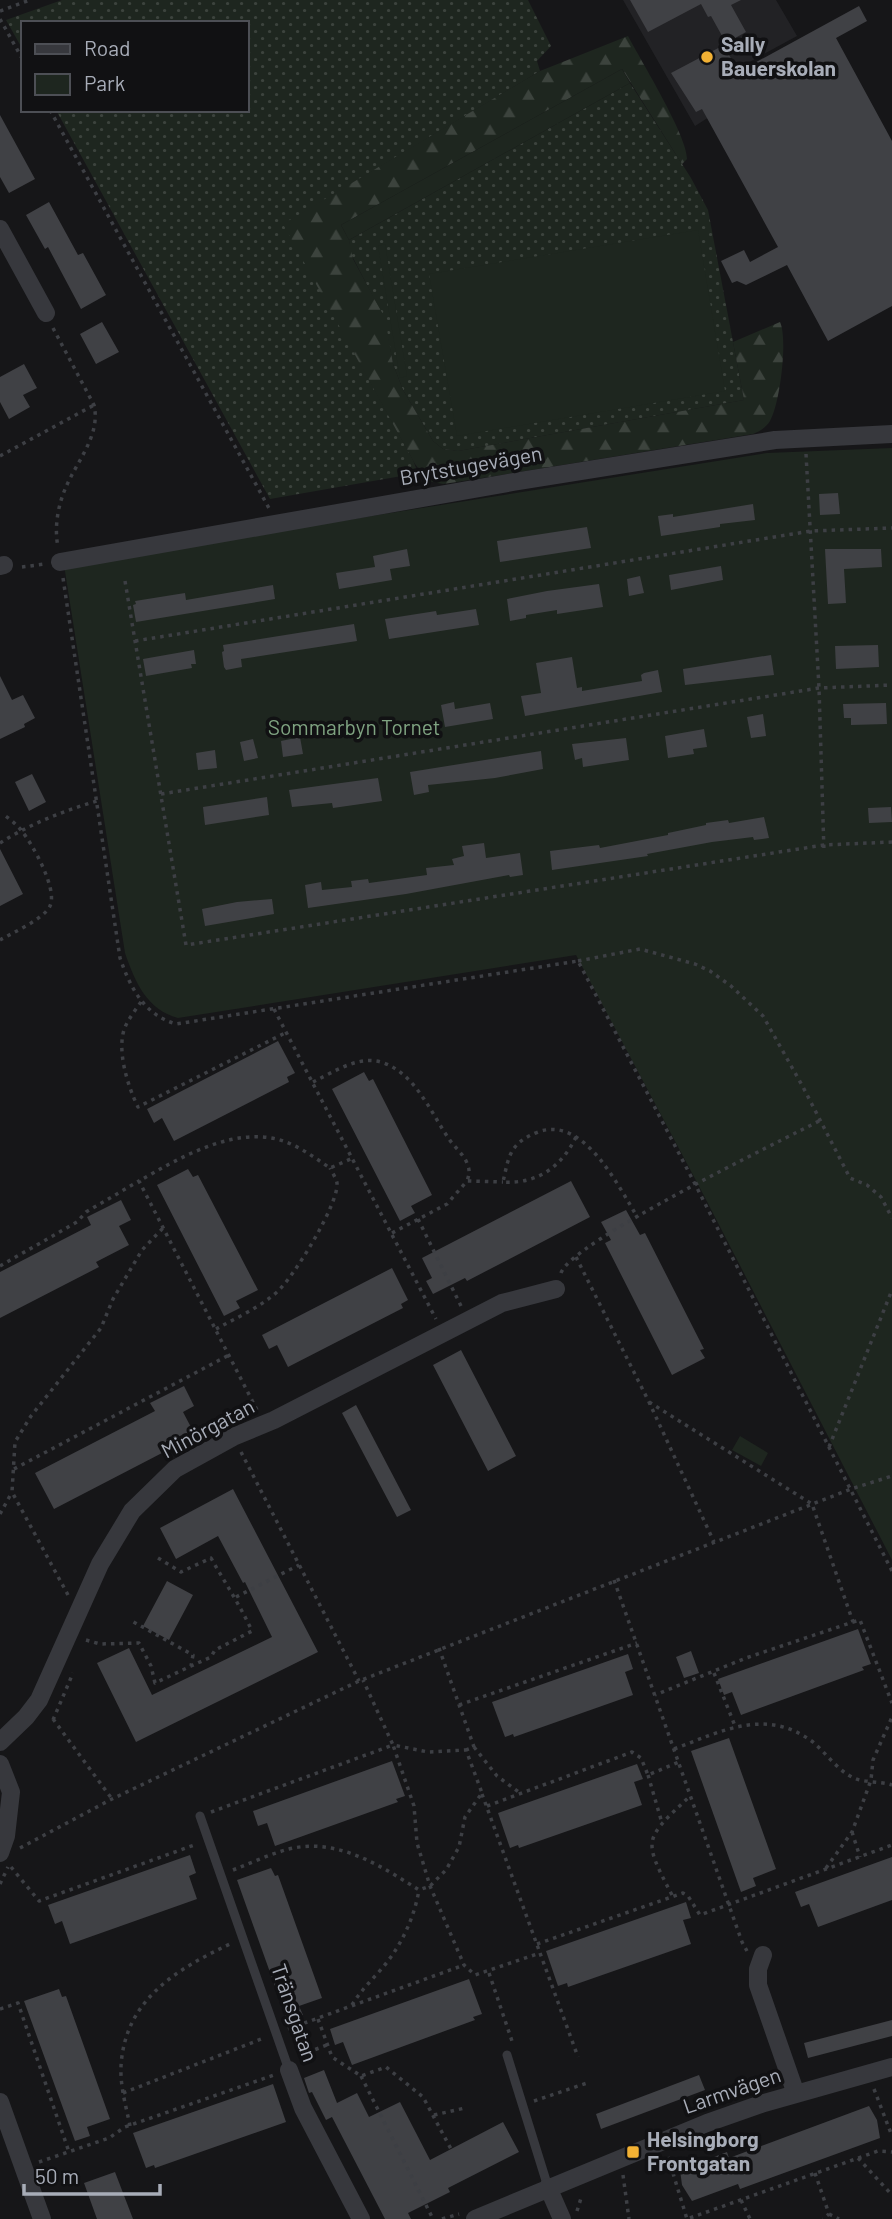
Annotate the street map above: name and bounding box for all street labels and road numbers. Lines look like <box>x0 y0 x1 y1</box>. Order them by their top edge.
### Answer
street label: Brytstugevägen <box>398 440 544 489</box>
street label: Minörgatan <box>157 1393 258 1463</box>
street label: Tränsgatan <box>267 1960 324 2065</box>
street label: Larmvägen <box>679 2061 784 2118</box>

